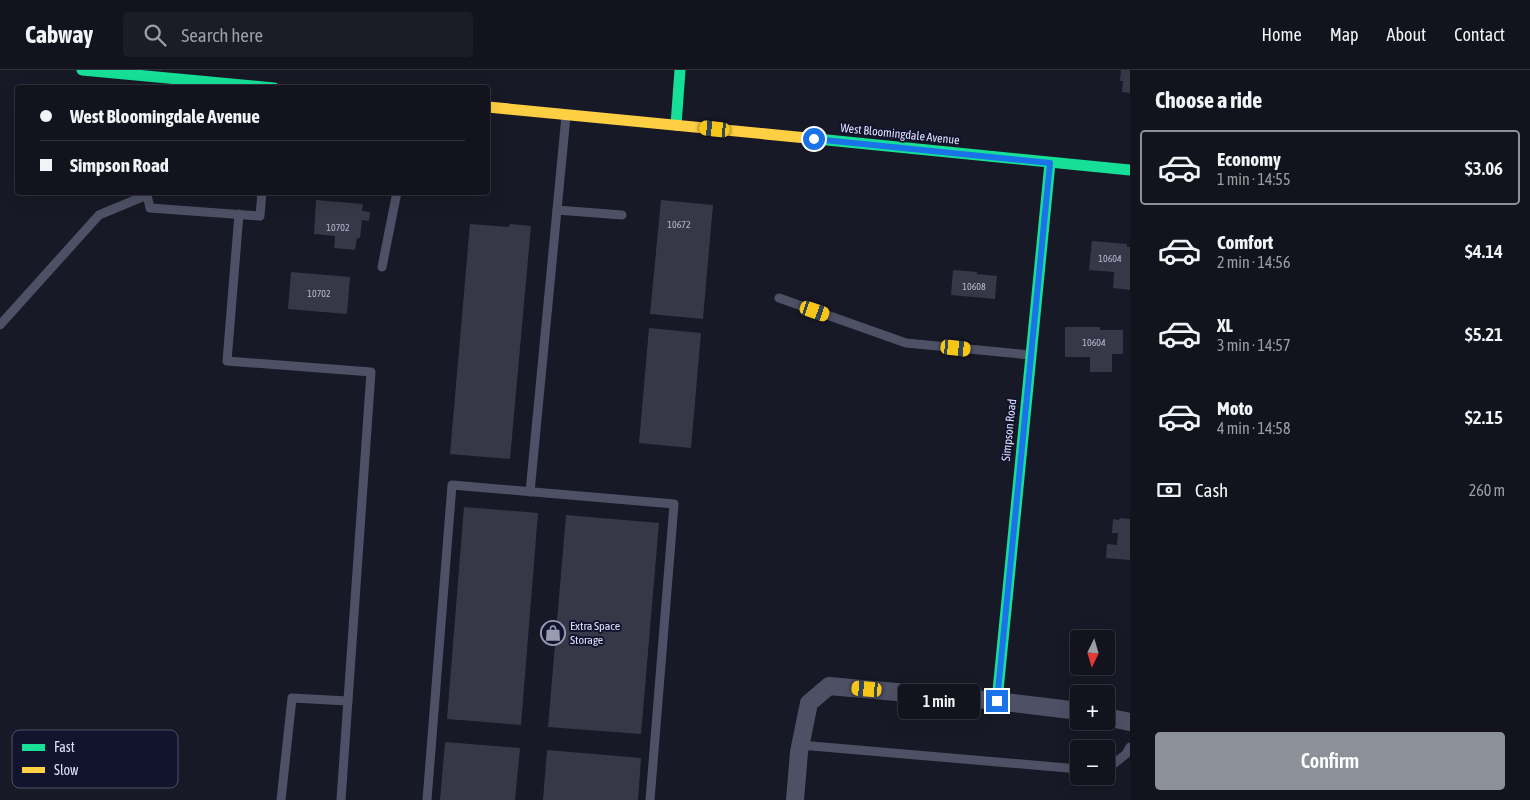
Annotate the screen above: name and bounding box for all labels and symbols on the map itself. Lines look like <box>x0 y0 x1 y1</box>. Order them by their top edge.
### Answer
car <box>699 120 730 138</box>
street label: West Bloomingdale Avenue <box>840 121 960 147</box>
route start <box>803 128 825 150</box>
house number: 10672 <box>667 219 691 230</box>
house number: 10702 <box>326 222 350 233</box>
house number: 10604 <box>1098 253 1122 264</box>
house number: 10608 <box>962 281 986 292</box>
house number: 10702 <box>307 288 331 299</box>
car <box>798 299 831 323</box>
house number: 10604 <box>1082 337 1106 348</box>
car <box>940 339 971 357</box>
street label: Simpson Road <box>999 398 1019 462</box>
place label: Extra Space Storage <box>570 619 620 647</box>
shop icon: Extra Space Storage <box>540 620 566 646</box>
north arrow <box>1070 630 1115 675</box>
car <box>851 680 882 698</box>
callout: 1 min <box>897 684 980 718</box>
route end <box>986 690 1008 712</box>
legend <box>12 730 178 788</box>
text: Fast <box>54 739 75 755</box>
text: Slow <box>54 762 79 778</box>

